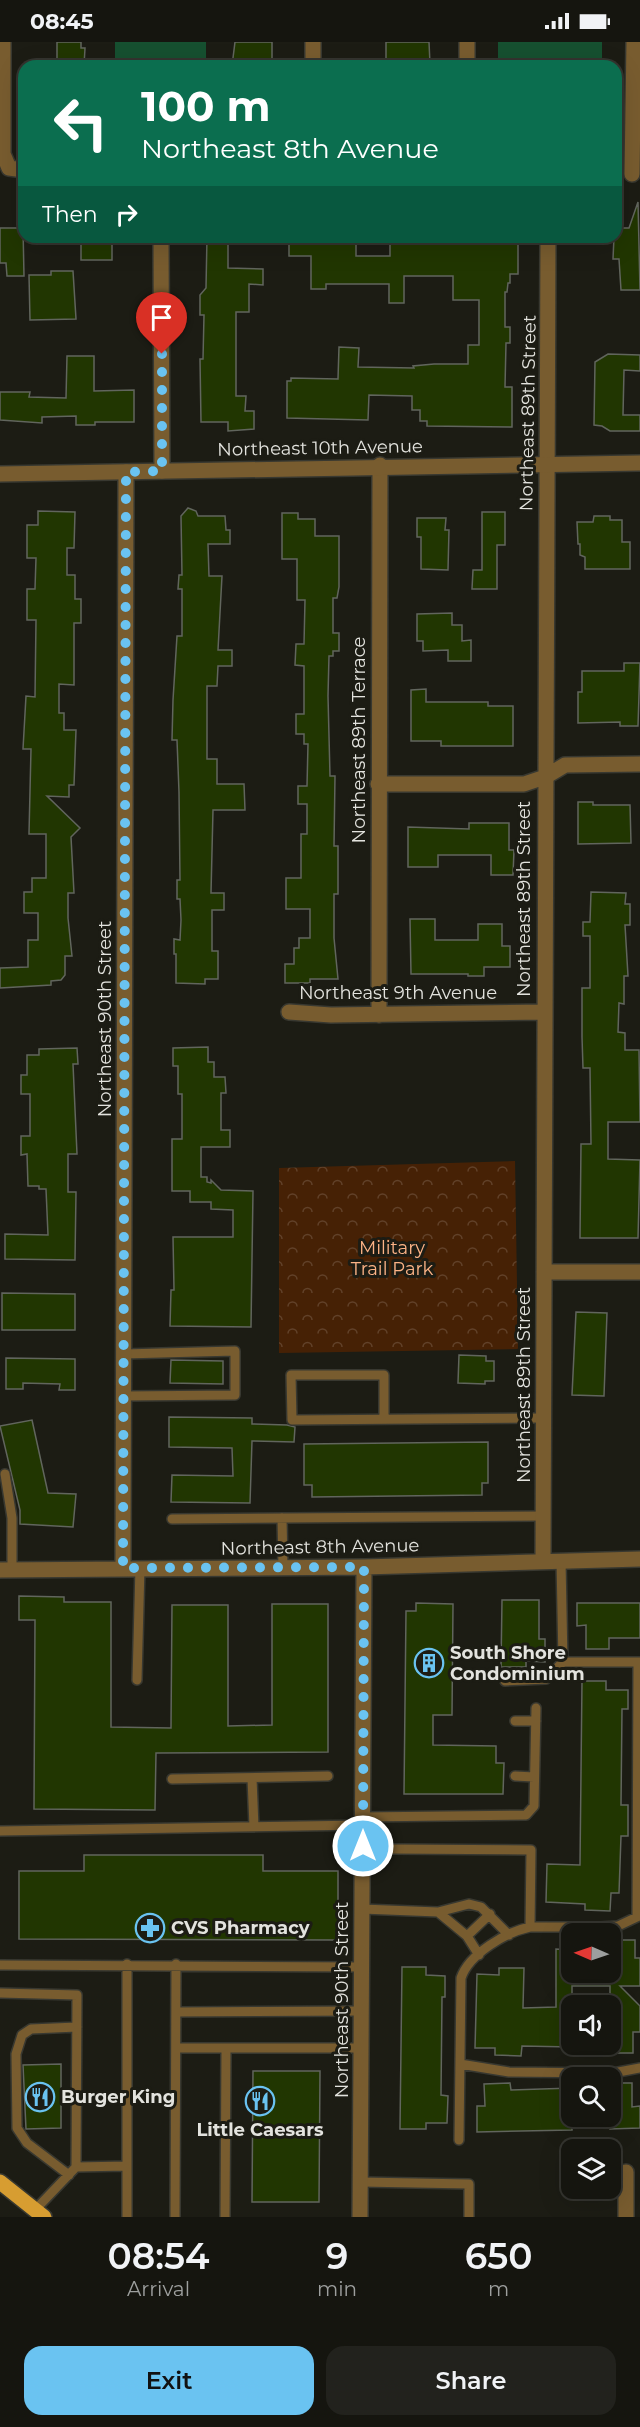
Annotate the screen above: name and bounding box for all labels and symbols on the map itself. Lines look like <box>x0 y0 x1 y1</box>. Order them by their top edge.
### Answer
pin <box>136 292 187 354</box>
street label: Northeast 89th Street <box>515 315 541 511</box>
street label: Northeast 10th Avenue <box>217 435 423 461</box>
street label: Northeast 89th Terrace <box>348 636 370 843</box>
street label: Northeast 89th Street <box>513 801 535 997</box>
street label: Northeast 90th Street <box>94 921 116 1117</box>
street label: Northeast 9th Avenue <box>299 982 497 1004</box>
park label: Military Trail Park <box>351 1237 434 1280</box>
street label: Northeast 89th Street <box>513 1287 535 1483</box>
street label: Northeast 8th Avenue <box>221 1534 420 1560</box>
place label: South Shore Condominium <box>450 1642 585 1685</box>
building icon: South Shore Condominium <box>413 1647 445 1679</box>
position arrow <box>331 1814 395 1878</box>
street label: Northeast 90th Street <box>331 1902 353 2098</box>
pharmacy icon: CVS Pharmacy <box>134 1912 166 1944</box>
place label: CVS Pharmacy <box>171 1917 310 1939</box>
north arrow <box>561 1923 621 1983</box>
restaurant icon: Burger King <box>24 2081 56 2113</box>
restaurant icon: Little Caesars <box>244 2085 276 2117</box>
place label: Burger King <box>61 2086 175 2108</box>
place label: Little Caesars <box>196 2119 324 2141</box>

